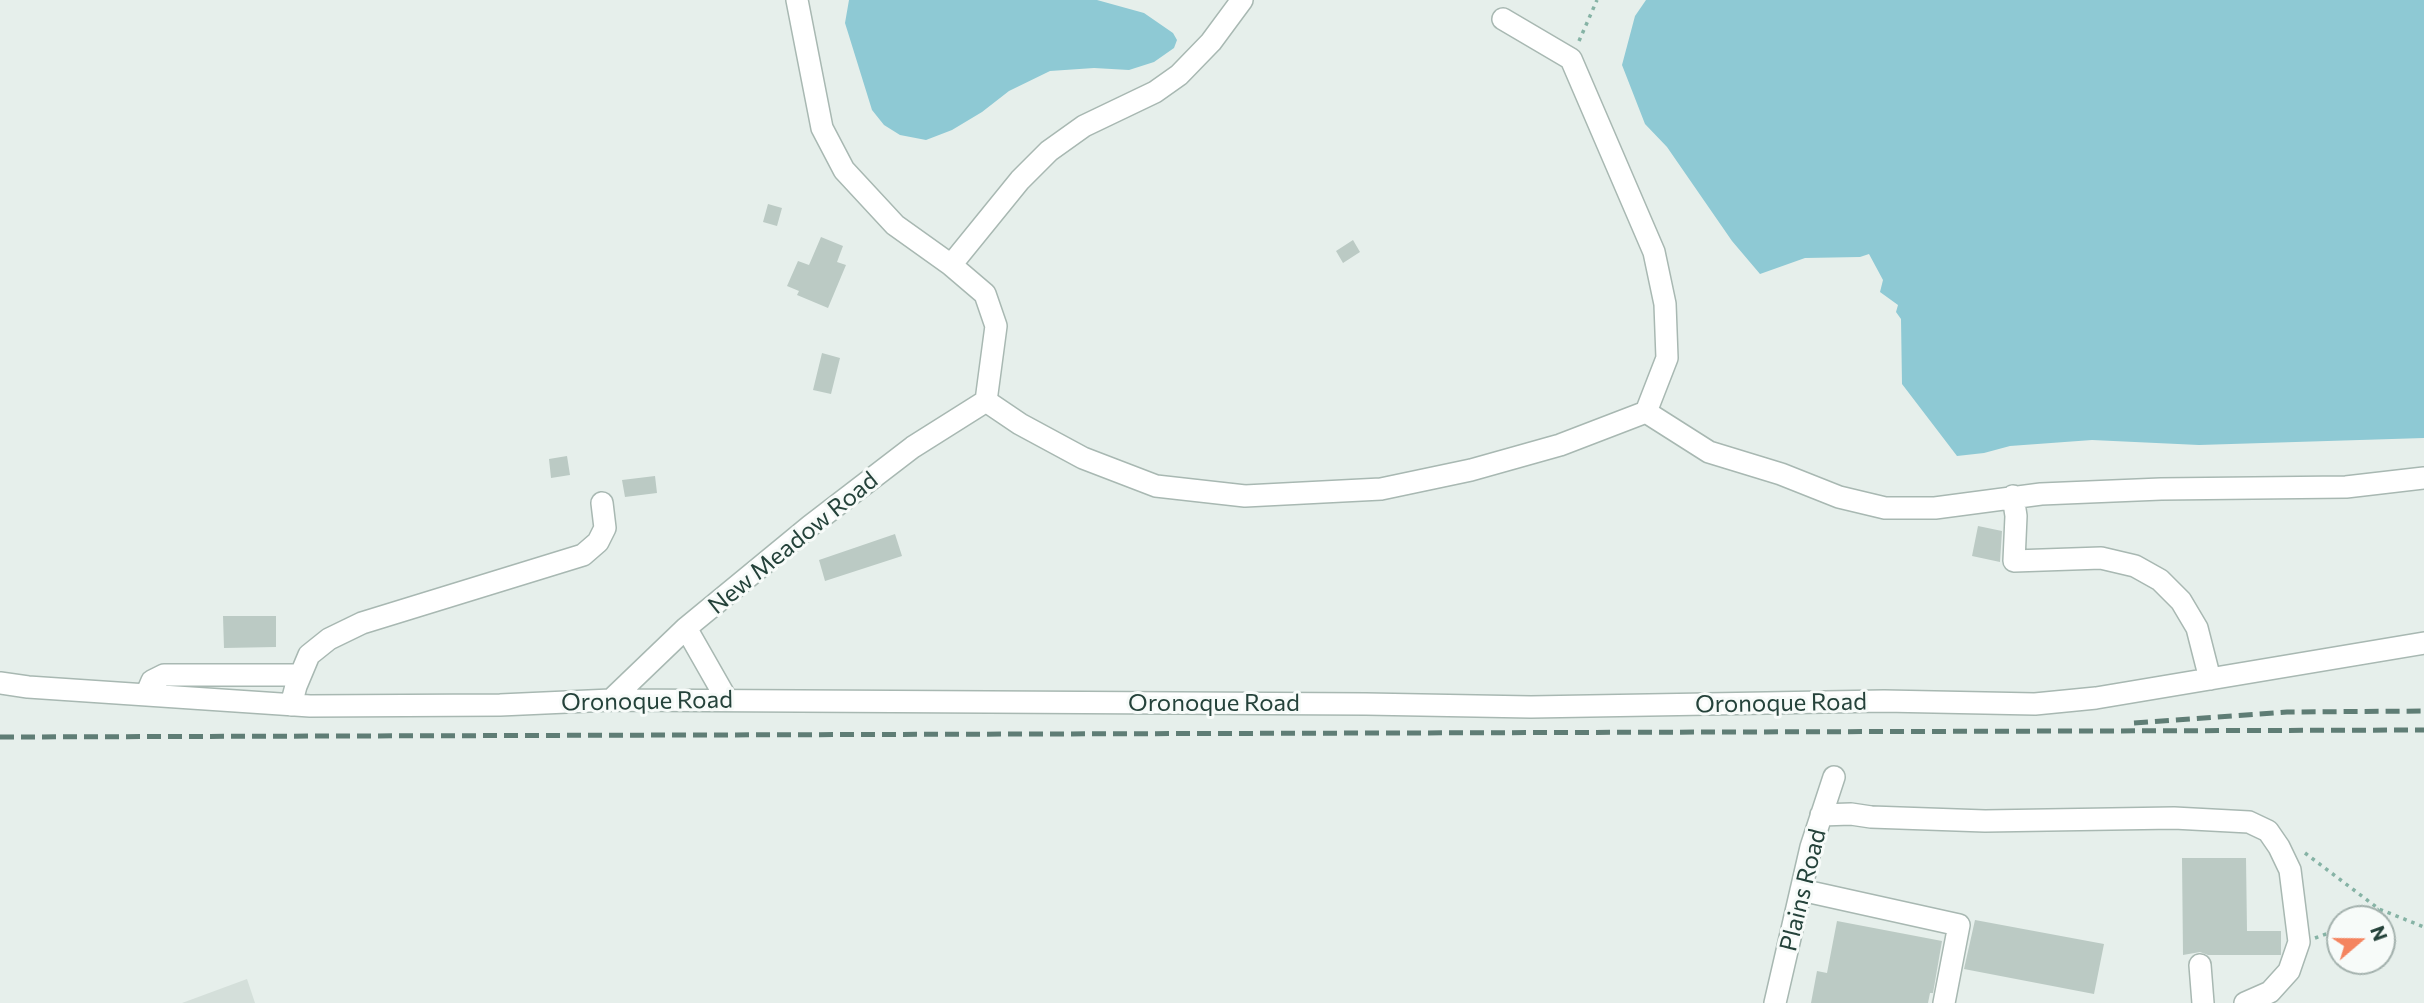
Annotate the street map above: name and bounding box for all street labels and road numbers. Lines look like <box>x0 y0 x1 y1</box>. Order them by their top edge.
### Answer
street label: New Meadow Road <box>702 466 884 620</box>
street label: Oronoque Road <box>561 685 733 717</box>
street label: Oronoque Road <box>1695 687 1867 719</box>
street label: Oronoque Road <box>1128 689 1300 717</box>
street label: Plains Road <box>1774 826 1832 954</box>

